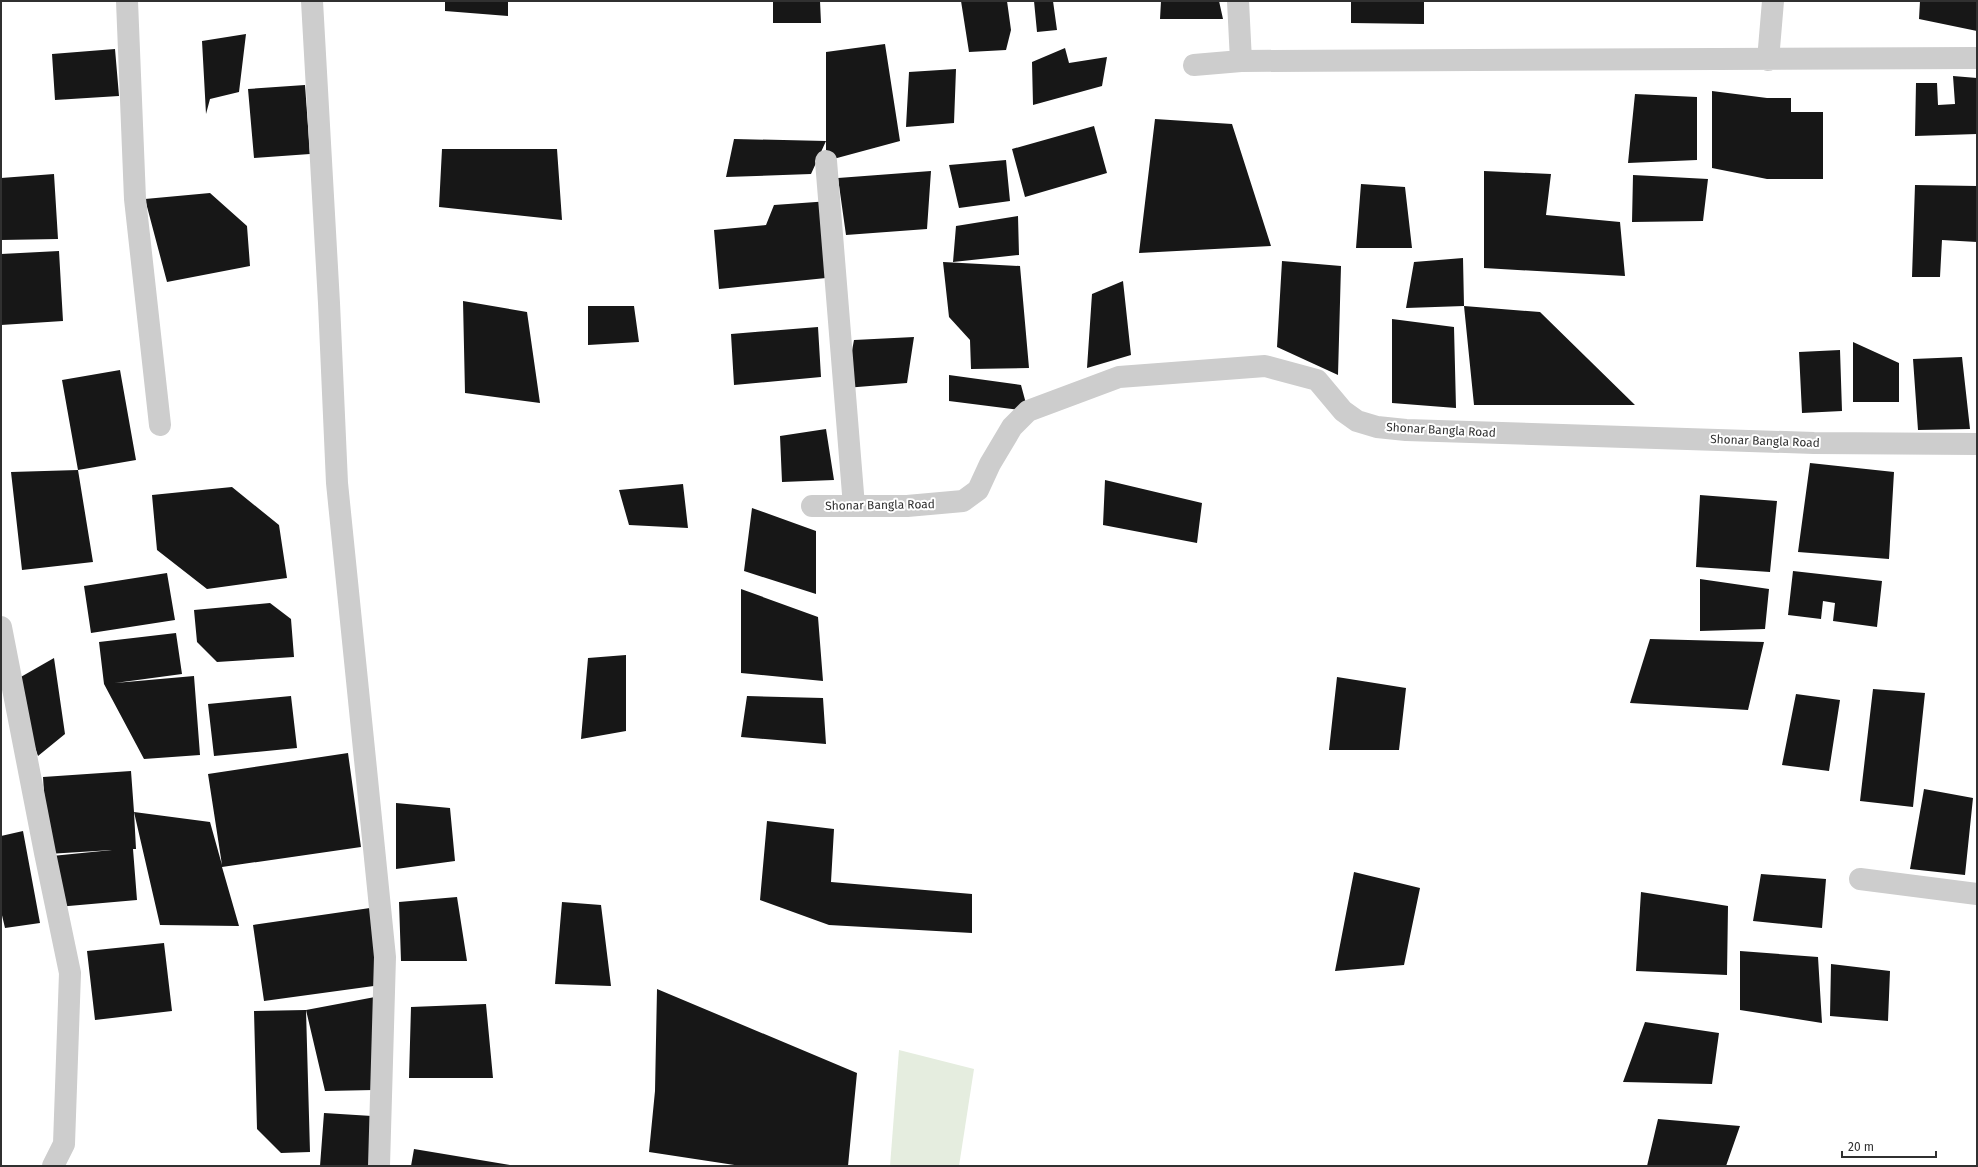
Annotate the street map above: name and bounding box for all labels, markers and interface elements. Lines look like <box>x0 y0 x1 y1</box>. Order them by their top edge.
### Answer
street label: Shonar Bangla Road <box>1386 420 1496 440</box>
street label: Shonar Bangla Road <box>1710 432 1820 450</box>
street label: Shonar Bangla Road <box>825 497 935 513</box>
scale bar <box>1842 1133 1936 1159</box>
text: 20 m <box>1848 1140 1874 1154</box>

